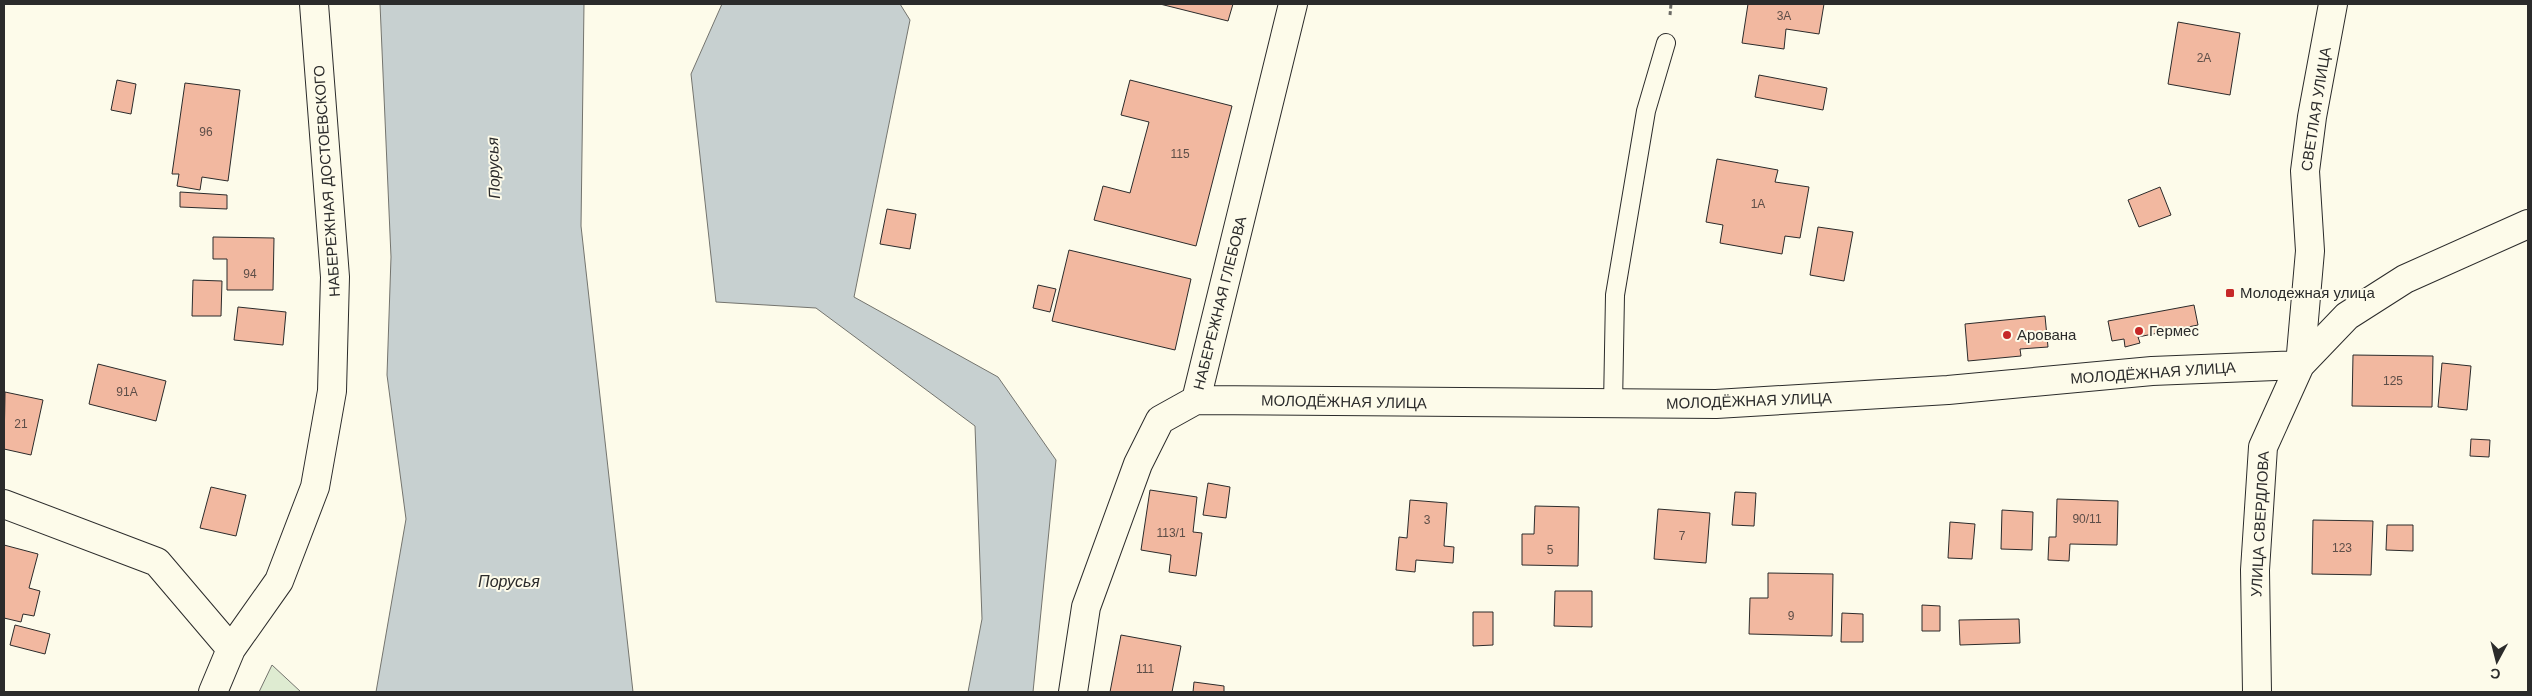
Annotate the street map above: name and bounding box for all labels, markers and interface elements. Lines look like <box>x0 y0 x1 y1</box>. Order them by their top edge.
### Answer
house number: 3А <box>1777 9 1791 23</box>
street label: СВЕТЛАЯ УЛИЦА <box>2297 46 2334 172</box>
house number: 2А <box>2197 51 2211 65</box>
street label: НАБЕРЕЖНАЯ ДОСТОЕВСКОГО <box>310 65 343 297</box>
house number: 96 <box>199 125 213 139</box>
water label: Порусья <box>484 136 503 199</box>
house number: 115 <box>1170 147 1190 161</box>
house number: 1А <box>1751 197 1765 211</box>
street label: НАБЕРЕЖНАЯ ГЛЕБОВА <box>1190 214 1249 391</box>
house number: 94 <box>243 267 257 281</box>
place label: Молодежная улица <box>2240 284 2375 301</box>
marker: Молодежная улица <box>2224 287 2236 299</box>
place label: Гермес <box>2149 322 2199 339</box>
marker: Гермес <box>2133 325 2145 337</box>
place label: Арована <box>2017 326 2077 343</box>
marker: Арована <box>2001 329 2013 341</box>
street label: МОЛОДЁЖНАЯ УЛИЦА <box>2070 358 2236 387</box>
house number: 125 <box>2383 374 2403 388</box>
house number: 91А <box>116 385 138 399</box>
street label: МОЛОДЁЖНАЯ УЛИЦА <box>1666 389 1832 412</box>
street label: МОЛОДЁЖНАЯ УЛИЦА <box>1261 392 1427 411</box>
house number: 21 <box>14 417 28 431</box>
street label: УЛИЦА СВЕРДЛОВА <box>2247 451 2272 597</box>
house number: 90/11 <box>2072 512 2102 526</box>
house number: 3 <box>1424 513 1431 527</box>
house number: 113/1 <box>1156 526 1186 540</box>
house number: 7 <box>1679 529 1686 543</box>
house number: 123 <box>2332 541 2352 555</box>
house number: 5 <box>1547 543 1554 557</box>
water label: Порусья <box>478 573 540 590</box>
house number: 9 <box>1788 609 1795 623</box>
north arrow <box>2472 636 2522 686</box>
house number: 111 <box>1136 662 1154 676</box>
text: С <box>2489 665 2501 682</box>

